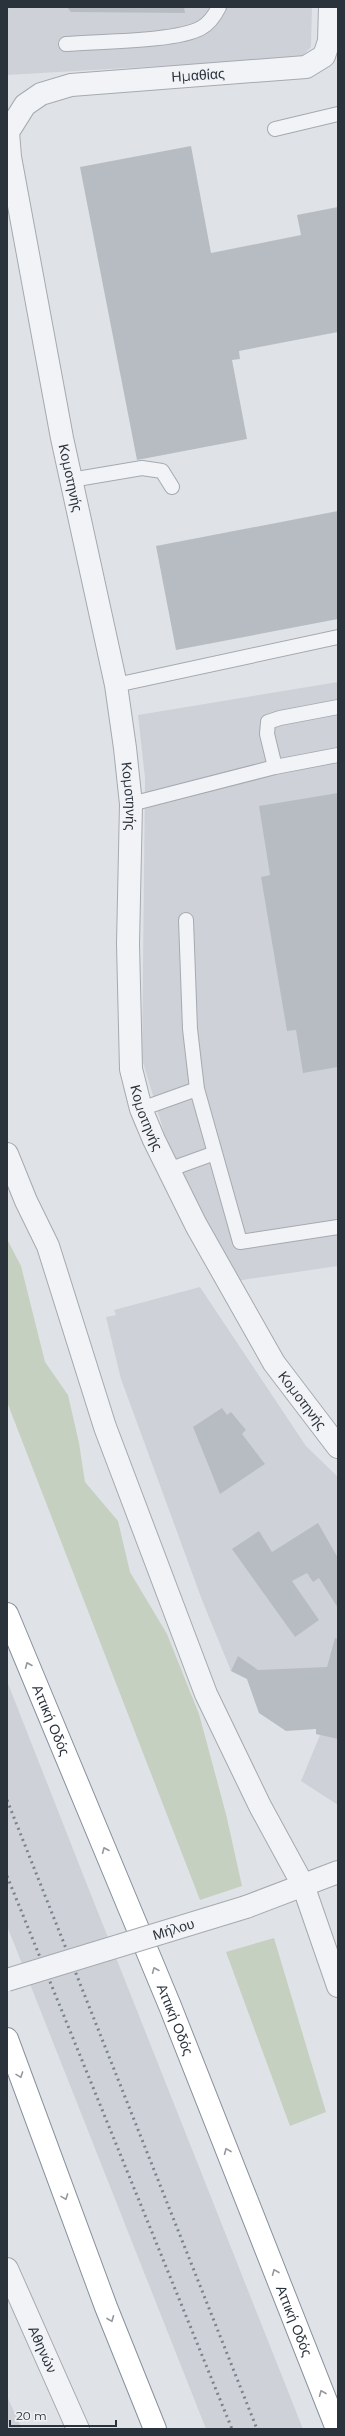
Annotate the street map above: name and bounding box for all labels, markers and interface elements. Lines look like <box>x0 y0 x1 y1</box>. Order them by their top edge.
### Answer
street label: Ημαθίας <box>171 64 226 86</box>
street label: Κομοτηνής <box>55 442 87 514</box>
street label: Κομοτηνής <box>118 761 140 831</box>
street label: Κομοτηνής <box>126 1083 167 1154</box>
street label: Κομοτηνής <box>274 1367 331 1433</box>
one-way arrow <box>25 1662 33 1669</box>
street label: Αττική Οδός <box>28 1682 74 1759</box>
one-way arrow <box>102 1846 110 1854</box>
street label: Μήλου <box>150 1914 196 1944</box>
one-way arrow <box>151 1966 159 1973</box>
street label: Αττική Οδός <box>153 1981 198 2058</box>
one-way arrow <box>16 2072 24 2079</box>
one-way arrow <box>224 2147 232 2155</box>
one-way arrow <box>61 2194 69 2201</box>
one-way arrow <box>271 2268 279 2275</box>
street label: Αττική Οδός <box>272 2283 317 2359</box>
one-way arrow <box>106 2315 114 2322</box>
street label: Αθηνών <box>24 2323 61 2376</box>
one-way arrow <box>319 2389 327 2396</box>
scale bar <box>10 2402 116 2428</box>
text: 20 m <box>16 2408 47 2423</box>

